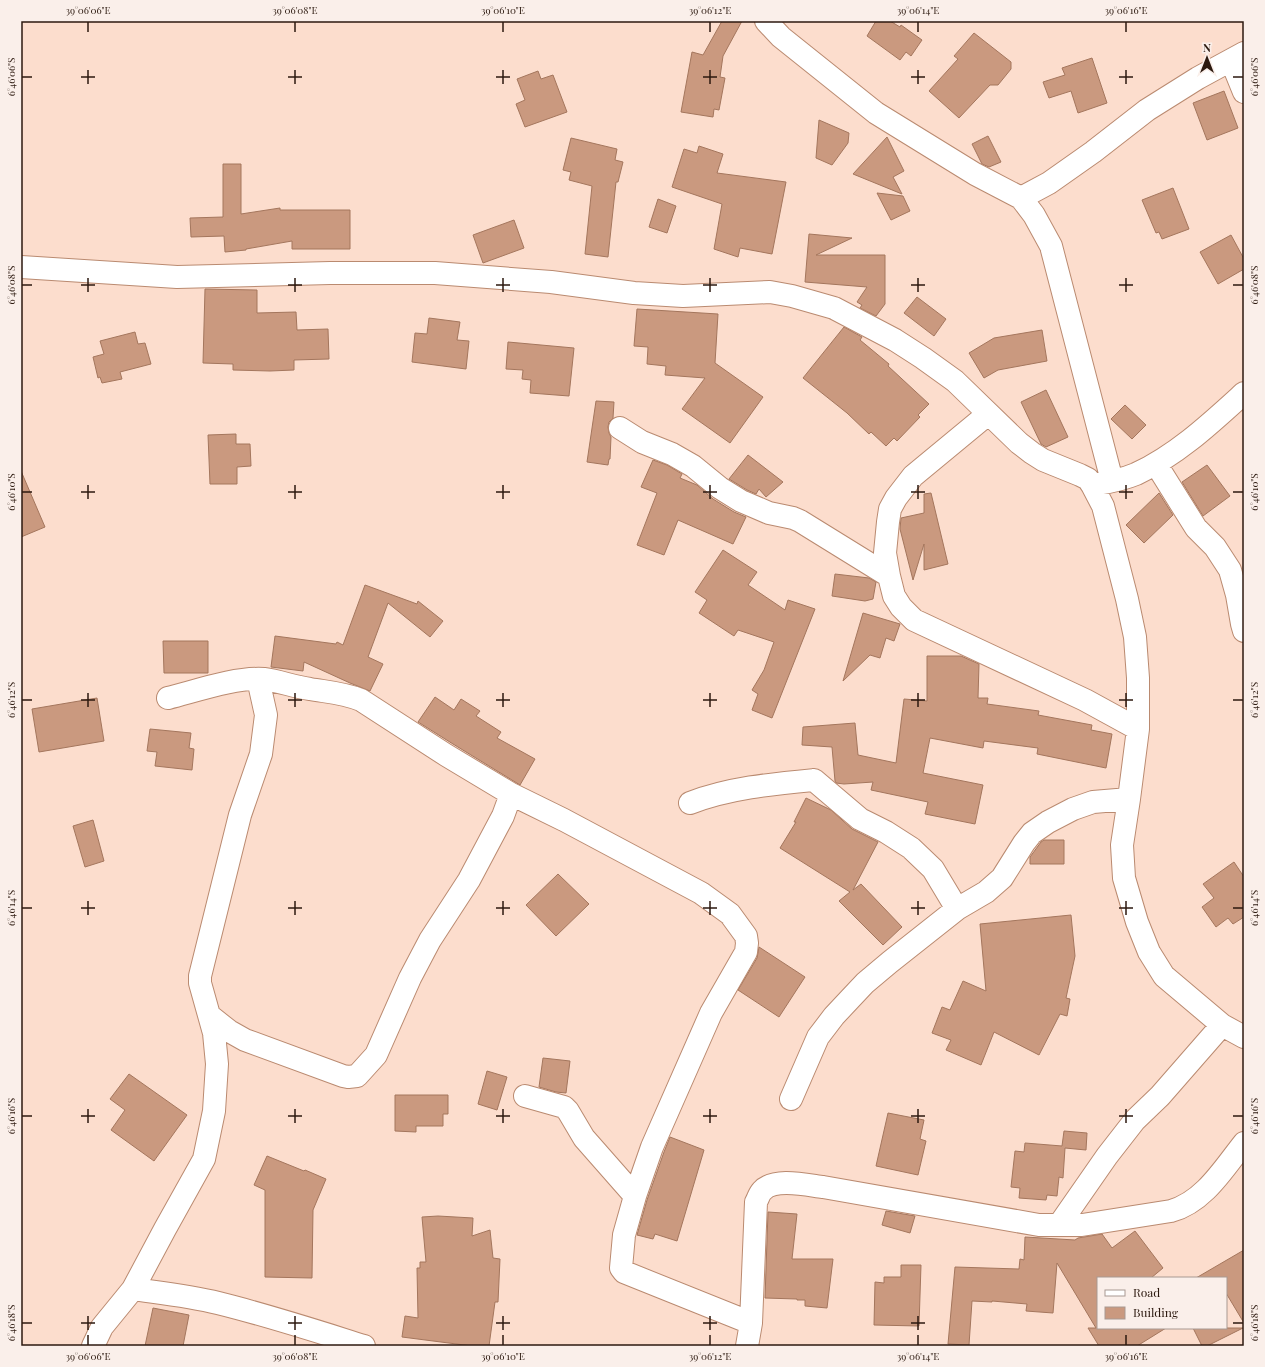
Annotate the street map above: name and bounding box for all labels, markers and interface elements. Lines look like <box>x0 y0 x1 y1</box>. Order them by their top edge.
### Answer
text: 39°06'06"E <box>65 3 111 17</box>
text: 39°06'08"E <box>272 3 318 17</box>
text: 39°06'10"E <box>481 3 525 17</box>
text: 39°06'12"E <box>689 3 731 17</box>
text: 39°06'14"E <box>897 3 939 17</box>
text: 39°06'16"E <box>1105 3 1147 17</box>
north arrow <box>1187 38 1227 78</box>
text: N <box>1203 40 1211 55</box>
text: 6°46'06"S <box>4 58 18 96</box>
text: 6°46'06"S <box>1247 58 1261 96</box>
text: 6°46'08"S <box>4 266 18 304</box>
text: 6°46'08"S <box>1247 266 1261 304</box>
text: 6°46'10"S <box>4 473 18 511</box>
text: 6°46'10"S <box>1247 473 1261 511</box>
text: 6°46'12"S <box>4 682 18 718</box>
text: 6°46'12"S <box>1247 682 1261 718</box>
text: 6°46'14"S <box>4 890 18 926</box>
text: 6°46'14"S <box>1247 890 1261 926</box>
text: 6°46'16"S <box>4 1098 18 1134</box>
text: 6°46'16"S <box>1247 1098 1261 1134</box>
legend <box>1097 1277 1227 1329</box>
text: Road <box>1133 1284 1160 1300</box>
text: Building <box>1133 1304 1179 1320</box>
text: 6°46'18"S <box>4 1305 18 1341</box>
text: 6°46'18"S <box>1247 1305 1261 1341</box>
text: 39°06'06"E <box>65 1349 111 1363</box>
text: 39°06'08"E <box>272 1349 318 1363</box>
text: 39°06'10"E <box>481 1349 525 1363</box>
text: 39°06'12"E <box>689 1349 731 1363</box>
text: 39°06'14"E <box>897 1349 939 1363</box>
text: 39°06'16"E <box>1105 1349 1147 1363</box>

